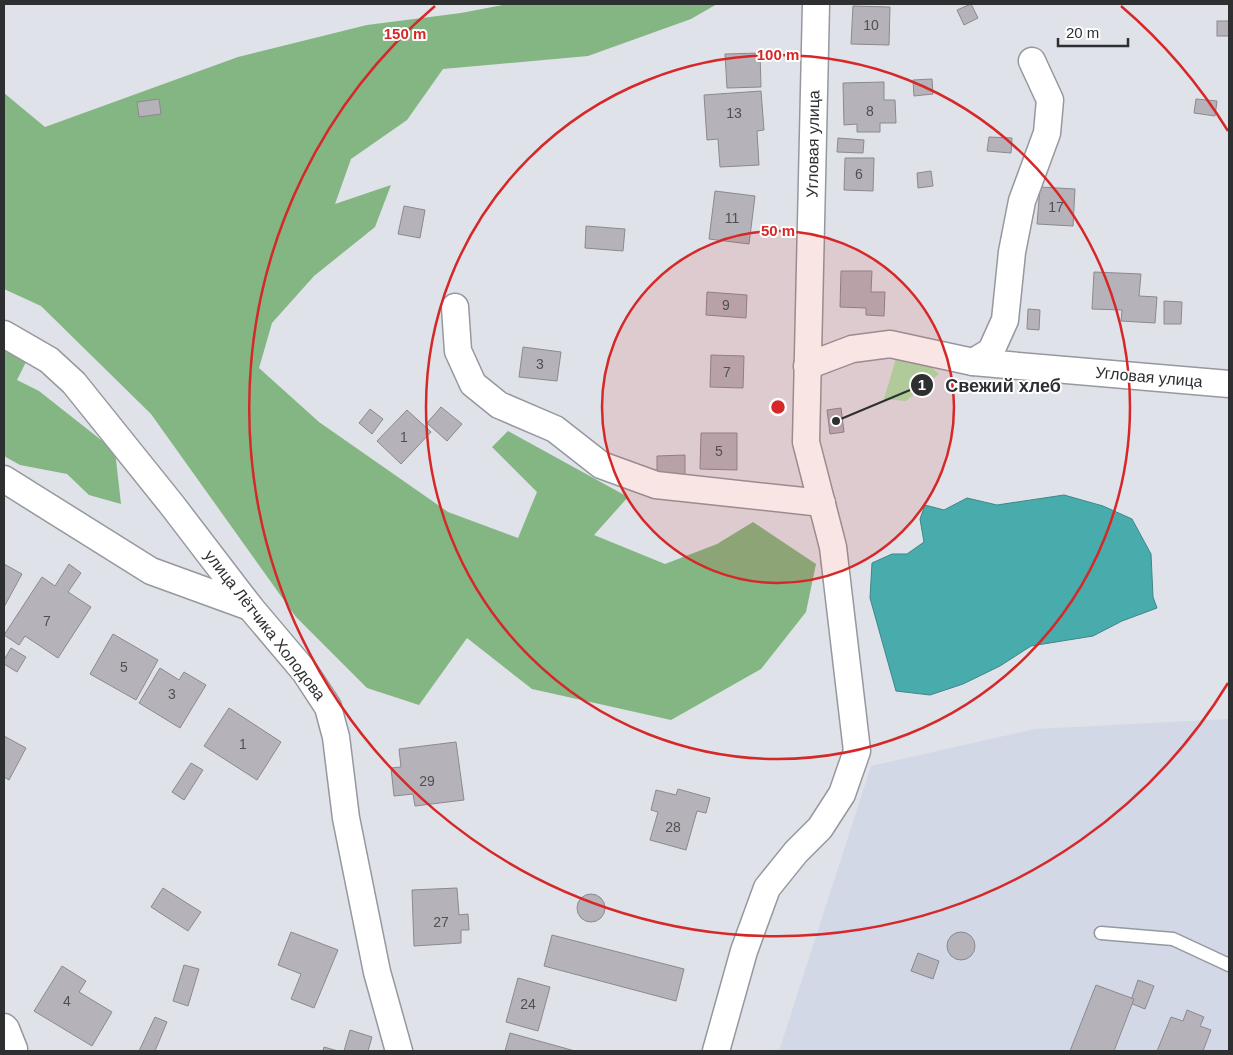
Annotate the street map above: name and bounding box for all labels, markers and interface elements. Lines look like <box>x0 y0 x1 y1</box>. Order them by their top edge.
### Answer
scale bar <box>1058 15 1128 47</box>
house number: 10 <box>863 17 879 33</box>
text: 20 m <box>1066 24 1099 41</box>
text: 150 m <box>384 25 426 42</box>
text: 100 m <box>757 46 799 63</box>
street label: Угловая улица <box>804 90 822 198</box>
house number: 8 <box>866 103 874 119</box>
house number: 13 <box>726 105 742 121</box>
house number: 6 <box>855 166 863 182</box>
house number: 17 <box>1048 199 1064 215</box>
house number: 11 <box>725 210 739 226</box>
text: 50 m <box>761 222 795 239</box>
house number: 9 <box>722 297 730 313</box>
house number: 3 <box>536 356 544 372</box>
house number: 7 <box>723 364 731 380</box>
street label: Угловая улица <box>1095 364 1203 390</box>
callout: Свежий хлеб <box>910 369 1070 402</box>
text: 1 <box>918 376 926 393</box>
text: Свежий хлеб <box>945 376 1061 396</box>
centre of rings <box>769 398 787 416</box>
house number: 1 <box>400 429 408 445</box>
house number: 5 <box>715 443 723 459</box>
street label: улица Лётчика Холодова <box>201 547 329 703</box>
house number: 7 <box>43 613 51 629</box>
house number: 5 <box>120 659 128 675</box>
house number: 3 <box>168 686 176 702</box>
house number: 1 <box>239 736 247 752</box>
house number: 29 <box>419 773 435 789</box>
house number: 28 <box>665 819 681 835</box>
house number: 27 <box>433 914 449 930</box>
house number: 4 <box>63 993 71 1009</box>
house number: 24 <box>520 996 536 1012</box>

